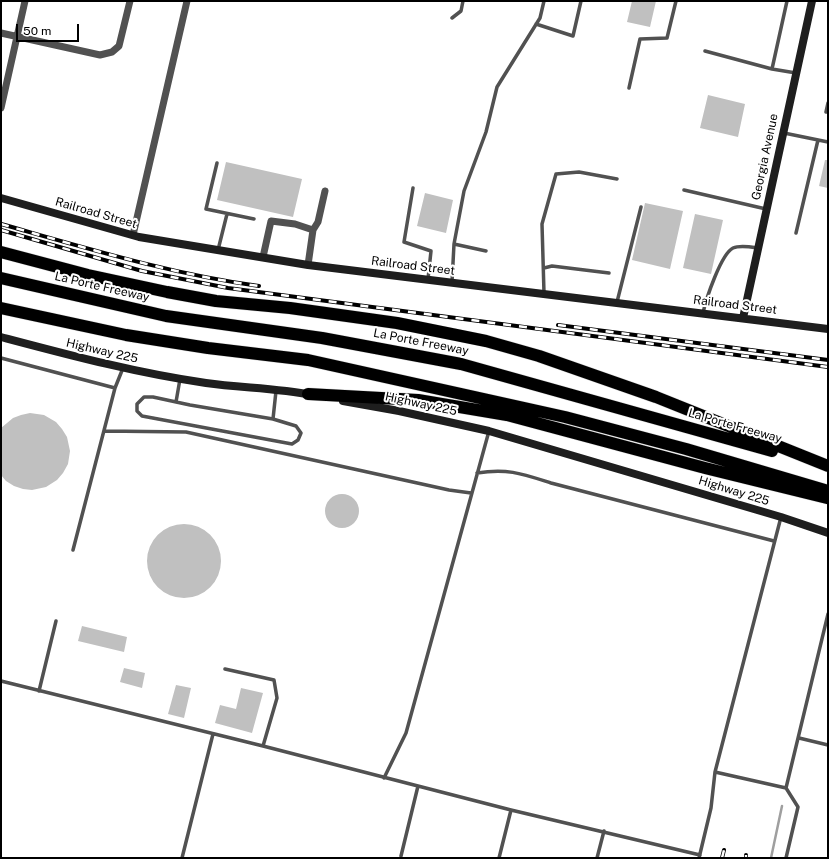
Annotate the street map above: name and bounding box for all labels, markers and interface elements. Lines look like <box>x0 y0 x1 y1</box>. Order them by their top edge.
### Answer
scale bar <box>18 16 81 42</box>
text: 50 m <box>23 24 51 38</box>
street label: Georgia Avenue <box>749 112 781 202</box>
street label: Railroad Street <box>53 194 139 232</box>
street label: Railroad Street <box>370 254 456 278</box>
street label: La Porte Freeway <box>53 269 151 305</box>
street label: Railroad Street <box>692 293 778 317</box>
street label: La Porte Freeway <box>372 326 470 358</box>
street label: Highway 225 <box>65 336 139 366</box>
street label: Highway 225 <box>384 389 458 419</box>
street label: La Porte Freeway <box>687 406 783 446</box>
street label: Highway 225 <box>697 473 771 509</box>

